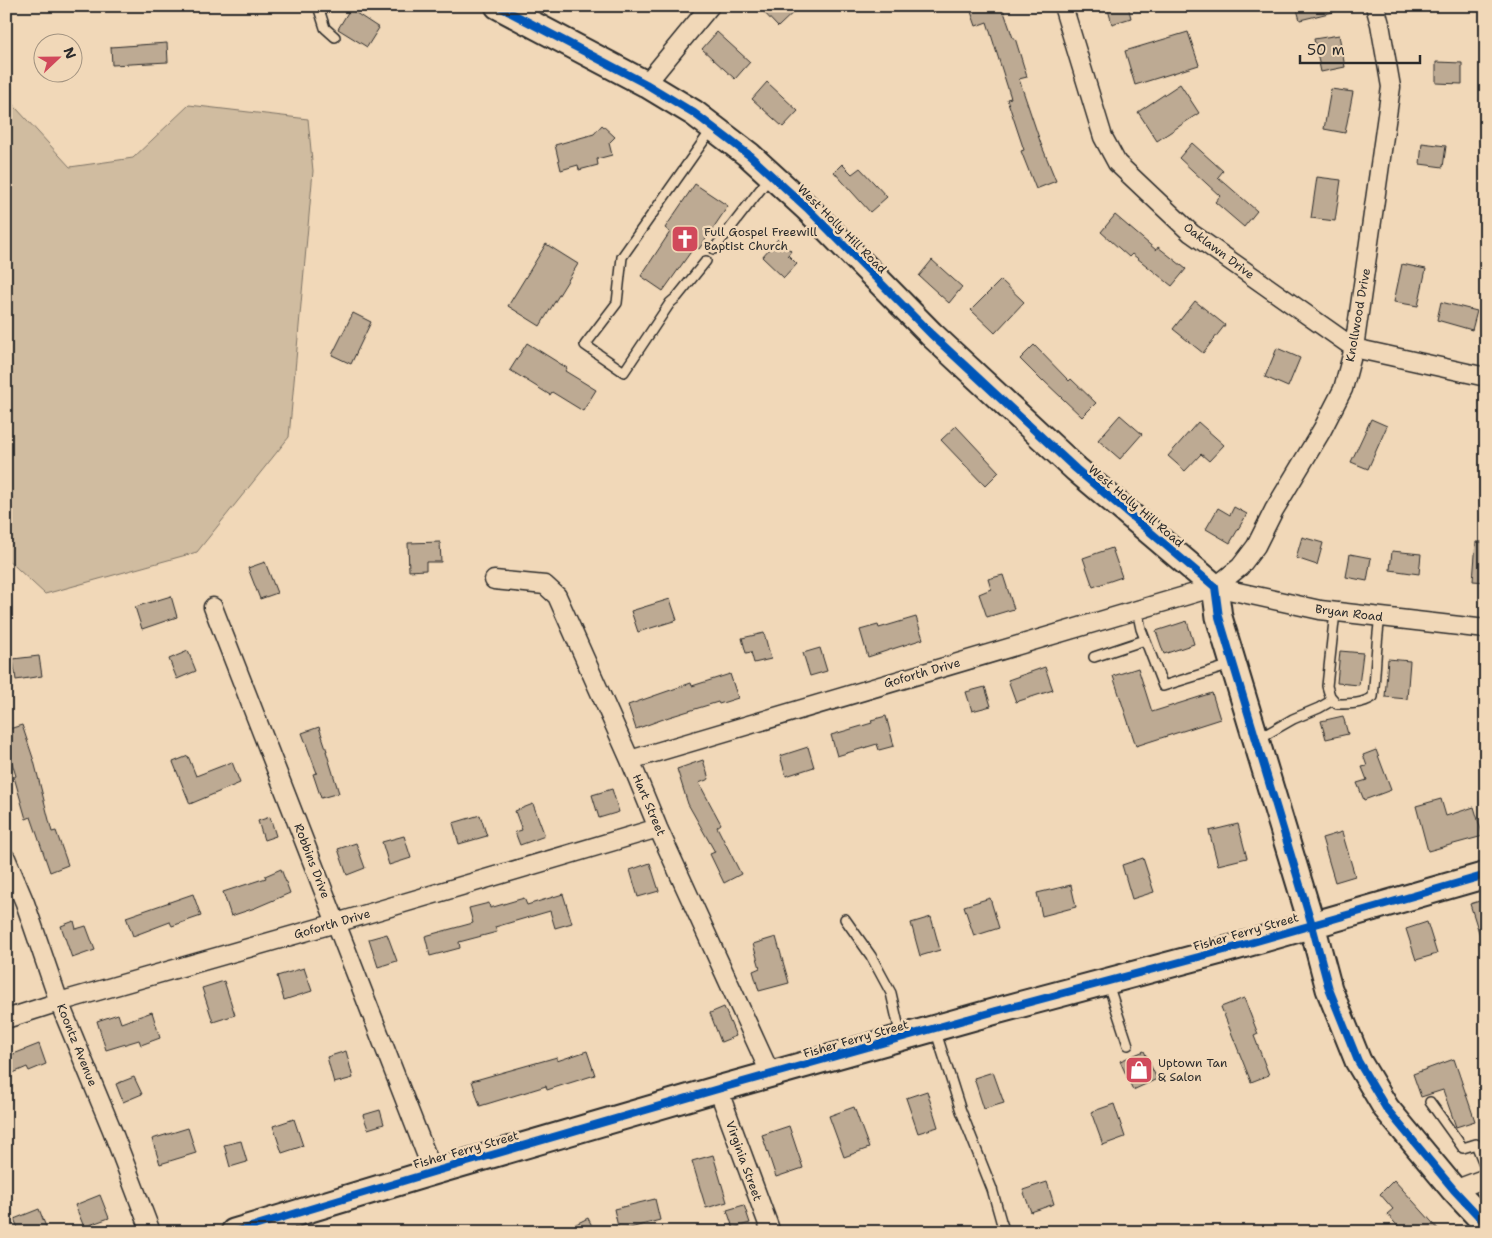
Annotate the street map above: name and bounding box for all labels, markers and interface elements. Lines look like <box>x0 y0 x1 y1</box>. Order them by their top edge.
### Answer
north arrow <box>32 32 82 82</box>
scale bar <box>1300 32 1420 64</box>
text: 50 m <box>1307 40 1345 60</box>
text: N <box>60 45 80 62</box>
street label: West Holly Hill Road <box>794 181 890 277</box>
street label: Oaklawn Drive <box>1180 219 1258 283</box>
church icon: Full Gospel Freewill Baptist Church <box>670 224 700 254</box>
place label: Full Gospel Freewill Baptist Church <box>704 224 817 254</box>
street label: Knollwood Drive <box>1342 267 1374 363</box>
street label: West Holly Hill Road <box>1085 461 1187 551</box>
street label: Bryan Road <box>1314 601 1384 625</box>
street label: Goforth Drive <box>882 654 962 692</box>
street label: Hart Street <box>629 772 669 838</box>
street label: Robbins Drive <box>290 821 334 901</box>
street label: Goforth Drive <box>292 905 372 943</box>
street label: Fisher Ferry Street <box>1191 909 1301 955</box>
street label: Koontz Avenue <box>53 1001 101 1089</box>
street label: Fisher Ferry Street <box>801 1016 911 1062</box>
shop icon: Uptown Tan & Salon <box>1124 1055 1154 1085</box>
place label: Uptown Tan & Salon <box>1158 1055 1227 1085</box>
street label: Virginia Street <box>722 1119 766 1203</box>
street label: Fisher Ferry Street <box>411 1127 521 1173</box>

